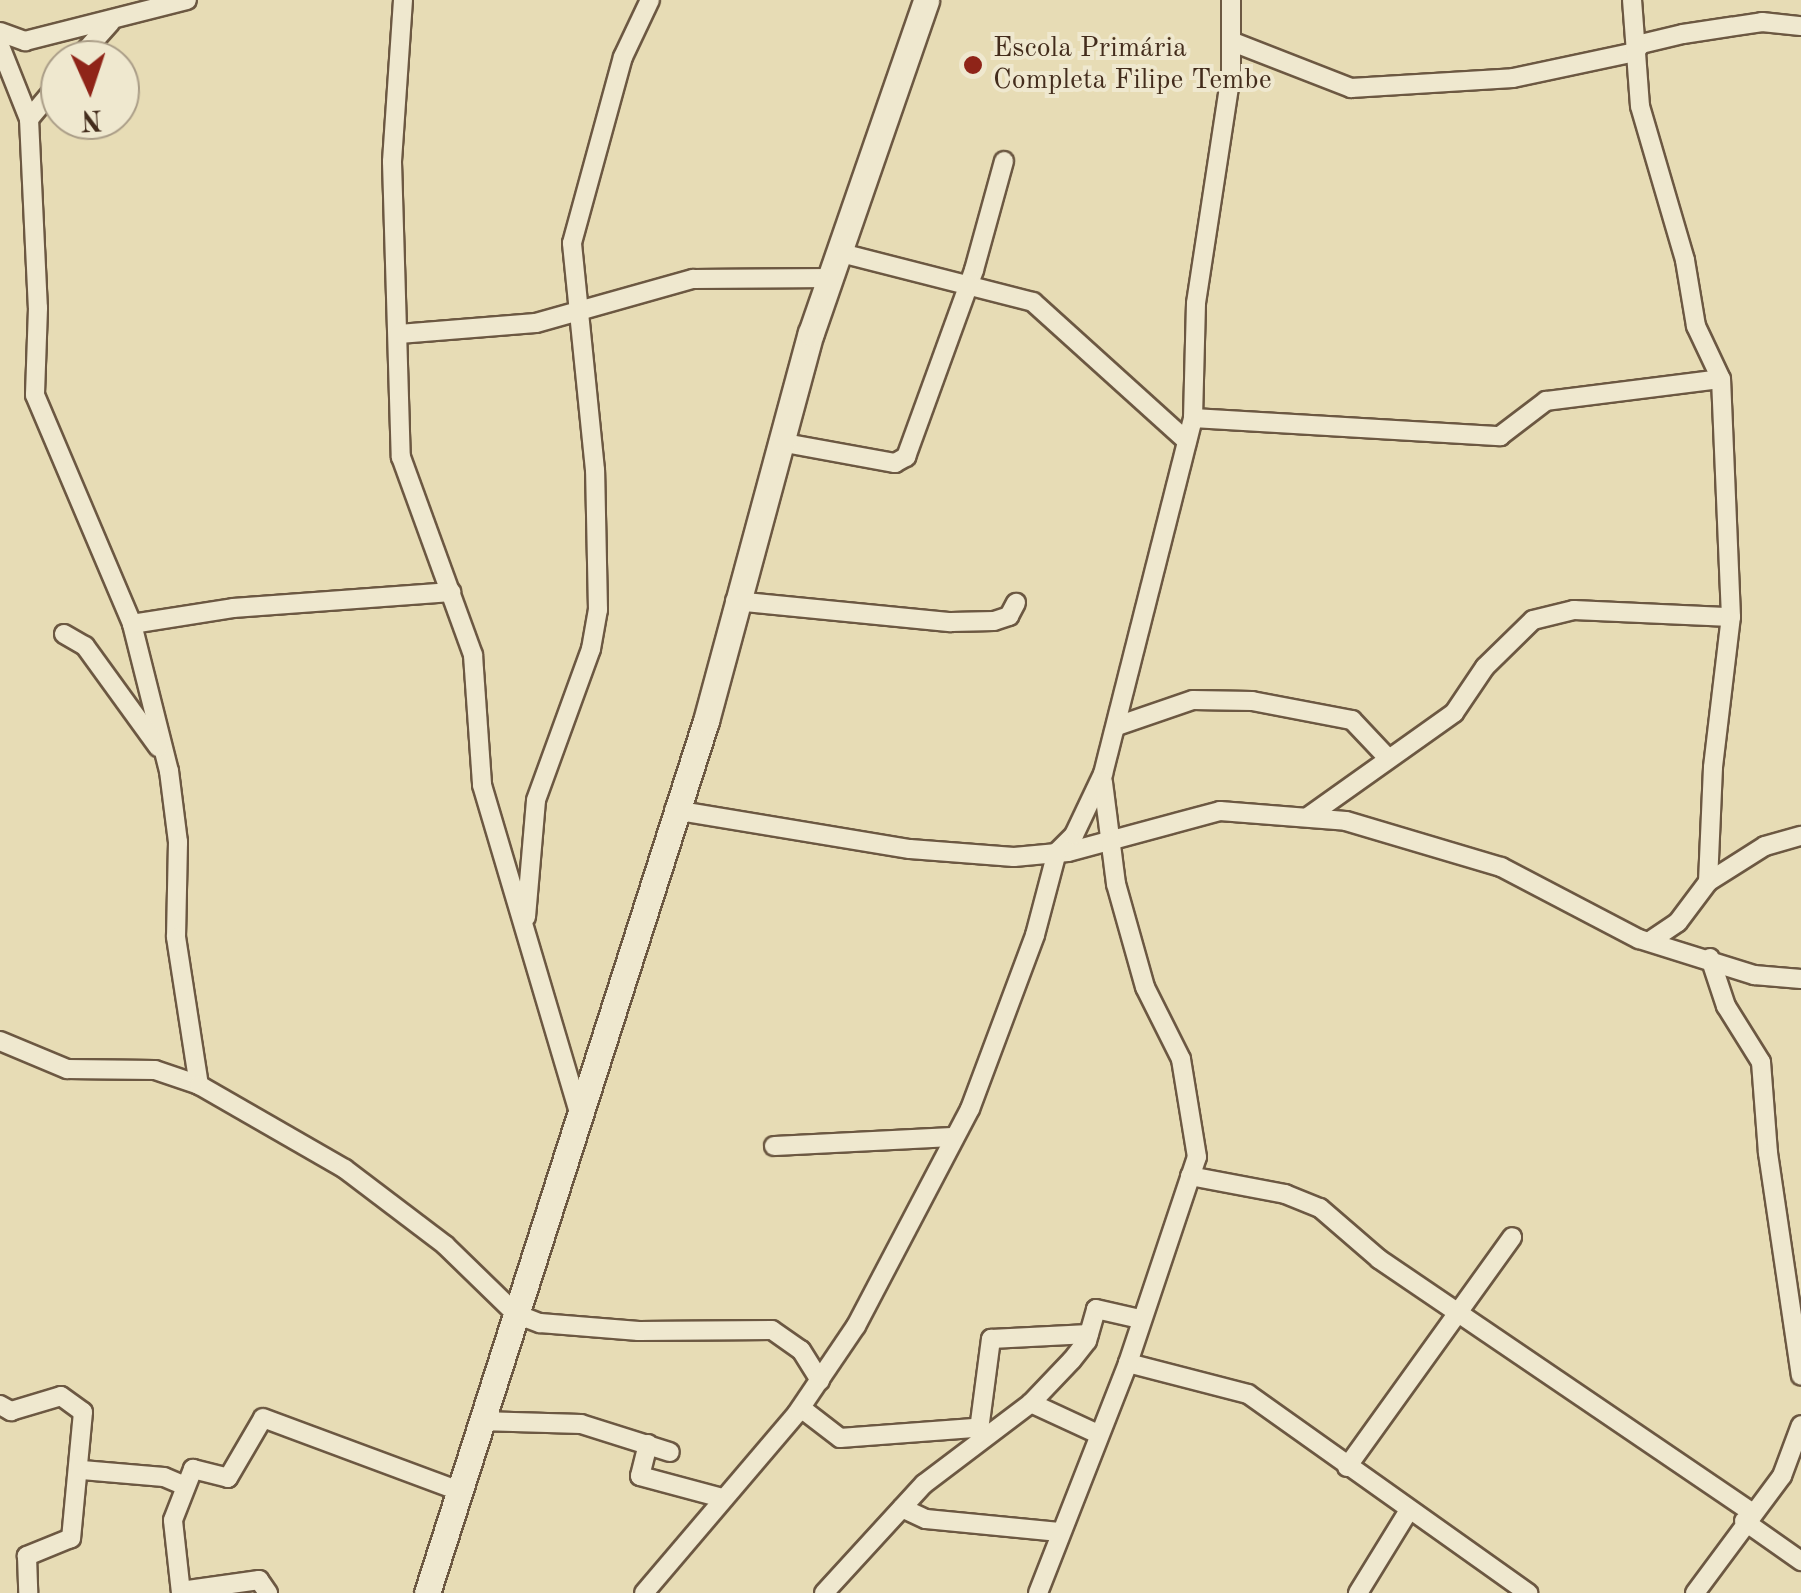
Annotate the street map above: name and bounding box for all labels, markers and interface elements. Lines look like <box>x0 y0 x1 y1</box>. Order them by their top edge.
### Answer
place label: Escola Primária Completa Filipe Tembe <box>993 32 1272 98</box>
north arrow <box>40 40 140 140</box>
marker: Escola Primária Completa Filipe Tembe <box>962 54 984 76</box>
text: N <box>80 103 103 133</box>

